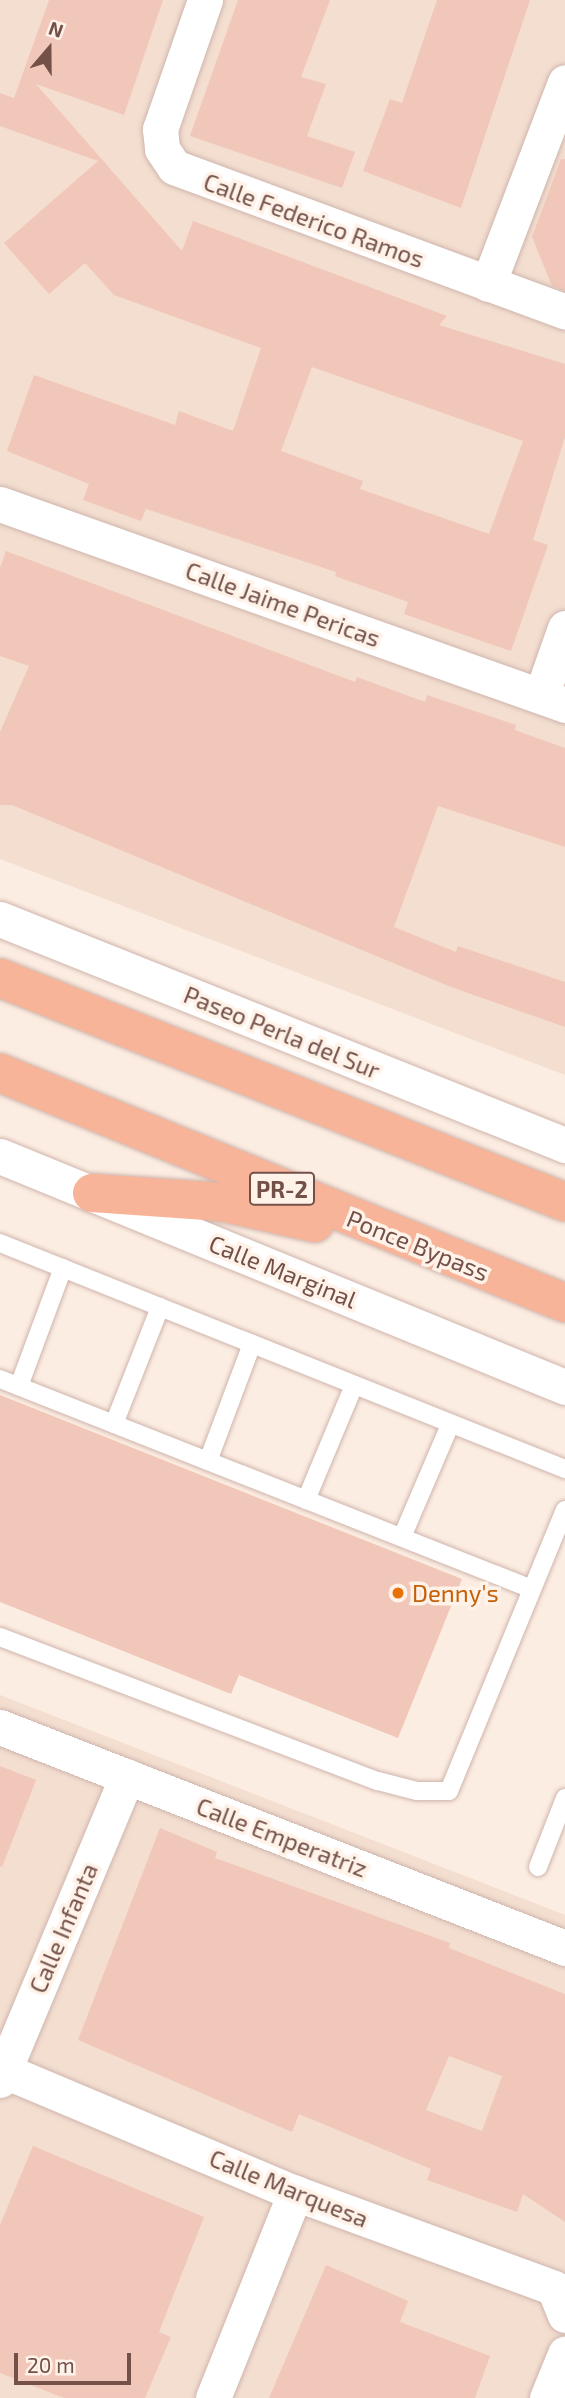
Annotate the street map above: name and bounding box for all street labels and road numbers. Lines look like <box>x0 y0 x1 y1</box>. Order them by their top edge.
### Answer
street label: Calle Federico Ramos <box>200 167 428 273</box>
street label: Calle Jaime Pericas <box>182 555 384 653</box>
street label: Paseo Perla del Sur <box>180 979 384 1085</box>
road number: PR-2 <box>249 1170 315 1208</box>
street label: Ponce Bypass <box>343 1203 493 1287</box>
street label: Calle Marginal <box>205 1228 361 1314</box>
street label: Calle Emperatriz <box>193 1791 371 1883</box>
street label: Calle Infanta <box>23 1859 103 1997</box>
street label: Calle Marquesa <box>205 2143 373 2233</box>

